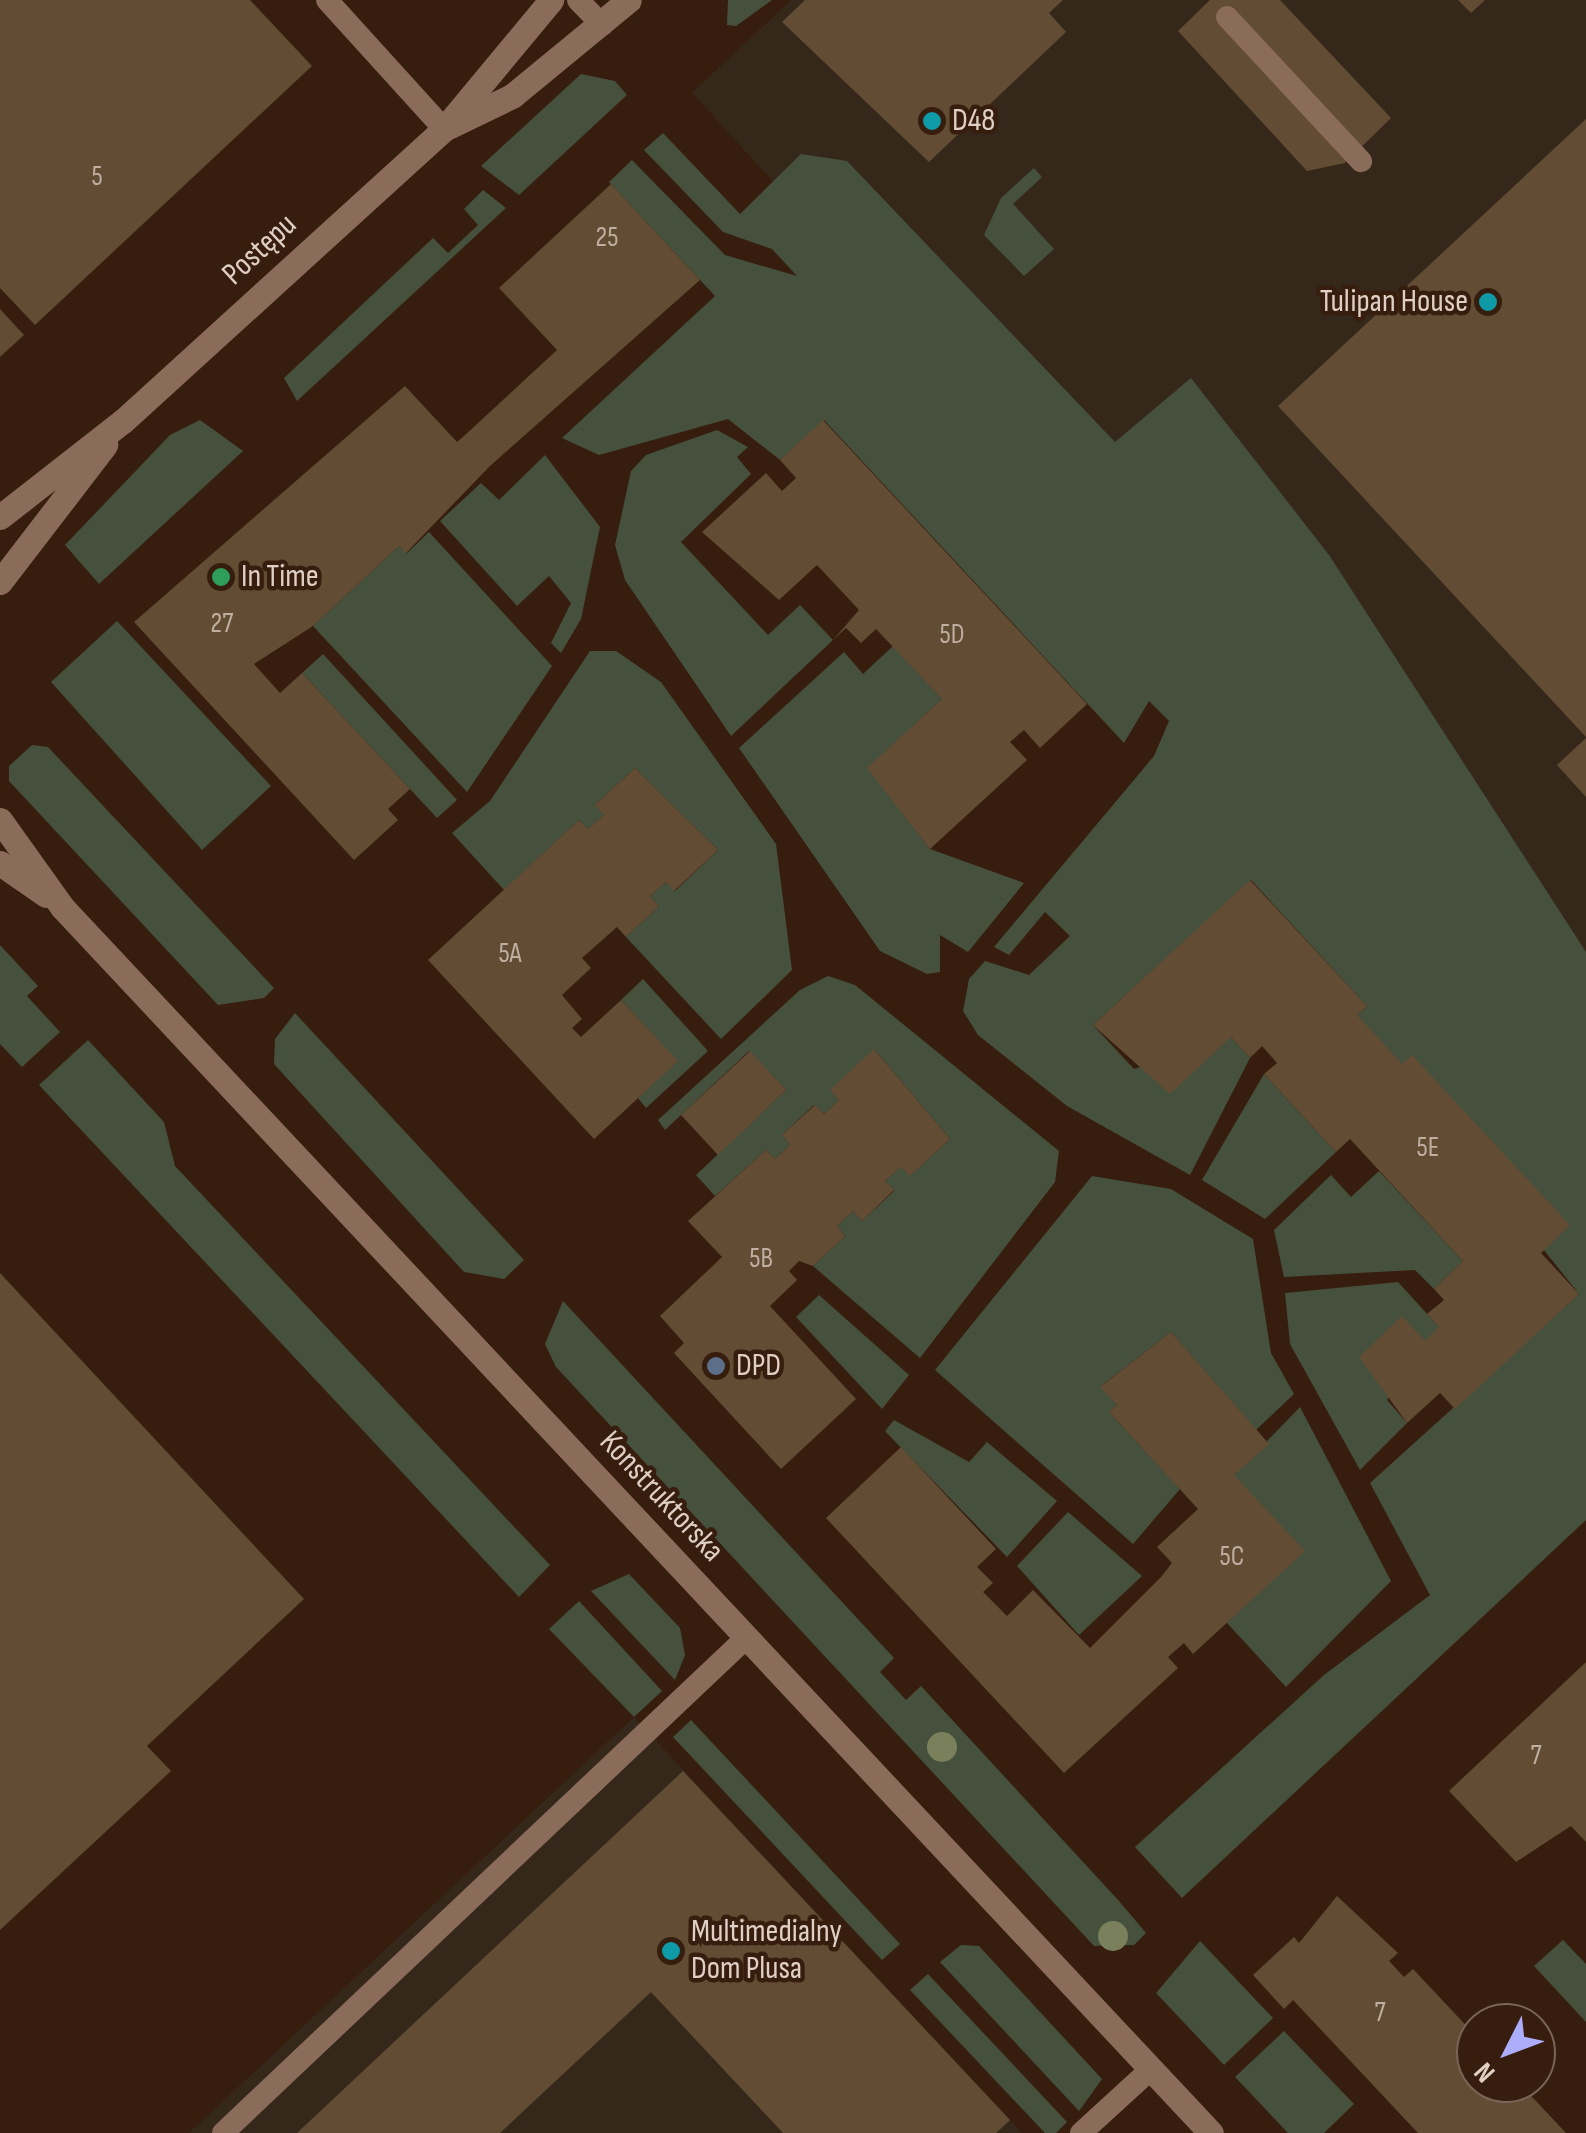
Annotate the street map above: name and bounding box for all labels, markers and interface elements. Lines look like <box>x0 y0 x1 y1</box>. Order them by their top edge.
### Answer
place label: D48 <box>952 102 995 140</box>
marker: D48 <box>921 110 943 132</box>
house number: 5 <box>91 160 103 194</box>
street label: Postępu <box>215 206 305 294</box>
house number: 25 <box>596 221 618 255</box>
place label: Tulipan House <box>1320 283 1468 321</box>
marker: Tulipan House <box>1477 291 1499 313</box>
place label: In Time <box>241 558 319 596</box>
marker: In Time <box>210 566 232 588</box>
house number: 27 <box>211 607 233 641</box>
house number: 5D <box>939 618 965 652</box>
house number: 5A <box>498 937 522 971</box>
house number: 5E <box>1417 1131 1439 1165</box>
house number: 5B <box>749 1242 773 1276</box>
place label: DPD <box>736 1347 781 1385</box>
marker: DPD <box>705 1355 727 1377</box>
street label: Konstruktorska <box>591 1424 731 1570</box>
house number: 5C <box>1220 1540 1244 1574</box>
house number: 7 <box>1530 1739 1542 1773</box>
place label: Multimedialny Dom Plusa <box>691 1914 842 1989</box>
marker: Multimedialny Dom Plusa <box>660 1940 682 1962</box>
house number: 7 <box>1374 1996 1386 2030</box>
north arrow <box>1456 2003 1556 2103</box>
text: N <box>1468 2055 1502 2089</box>

